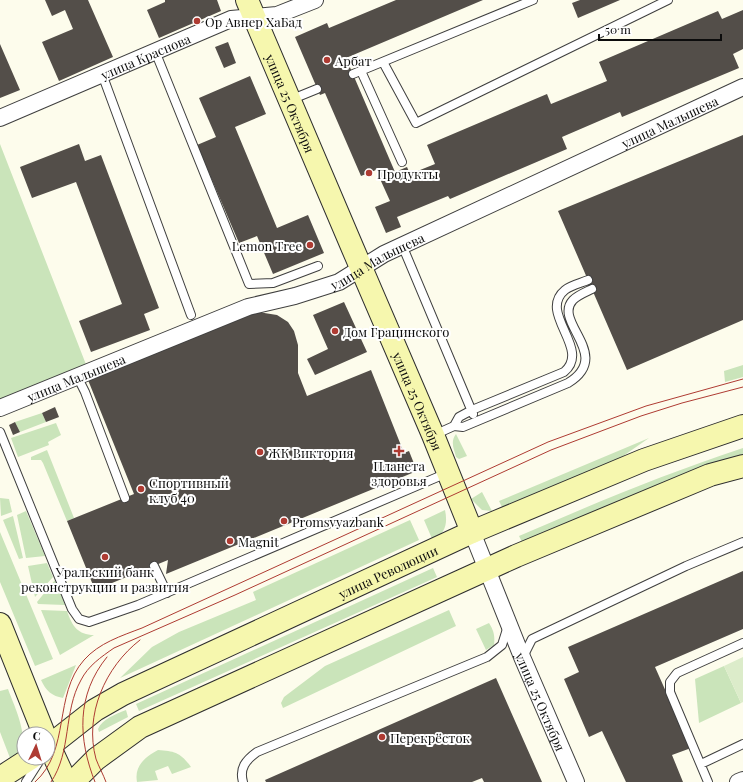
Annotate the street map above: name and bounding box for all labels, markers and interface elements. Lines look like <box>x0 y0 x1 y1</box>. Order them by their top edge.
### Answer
place label: Ор Авнер ХаБад <box>205 13 302 30</box>
marker: Ор Авнер ХаБад <box>192 16 202 26</box>
scale bar <box>599 16 721 42</box>
text: 50 m <box>605 21 631 37</box>
street label: улица Краснова <box>97 29 193 83</box>
street label: улица 25 Октября <box>262 50 319 155</box>
place label: Арбат <box>334 52 372 69</box>
marker: Арбат <box>322 55 332 65</box>
street label: улица Малышева <box>618 91 721 151</box>
place label: Продукты <box>377 165 439 182</box>
marker: Продукты <box>364 168 374 178</box>
street label: улица Малышева <box>327 228 427 293</box>
place label: Lemon Tree <box>232 237 302 254</box>
marker: Lemon Tree <box>305 240 315 250</box>
place label: Дом Грацинского <box>343 323 449 340</box>
marker: Дом Грацинского <box>330 326 340 336</box>
street label: улица 25 Октября <box>389 348 447 453</box>
street label: улица Малышева <box>23 349 128 405</box>
place label: ЖК Виктория <box>268 444 354 461</box>
marker: Планета здоровья <box>394 446 404 456</box>
marker: ЖК Виктория <box>255 447 265 457</box>
place label: Планета здоровья <box>371 457 427 489</box>
place label: Спортивный клуб 40 <box>149 474 229 506</box>
marker: Спортивный клуб 40 <box>136 484 146 494</box>
place label: Promsvyazbank <box>292 513 385 530</box>
marker: Promsvyazbank <box>279 516 289 526</box>
place label: Magnit <box>238 533 279 550</box>
marker: Magnit <box>225 536 235 546</box>
street label: улица Революции <box>335 541 440 602</box>
marker: Уральский банк реконструкции и развития <box>100 552 110 562</box>
place label: Уральский банк реконструкции и развития <box>21 563 189 595</box>
street label: улица 25 Октября <box>512 649 570 753</box>
north arrow <box>16 726 56 766</box>
text: С <box>32 728 41 743</box>
place label: Перекрёсток <box>390 729 471 746</box>
marker: Перекрёсток <box>377 732 387 742</box>

